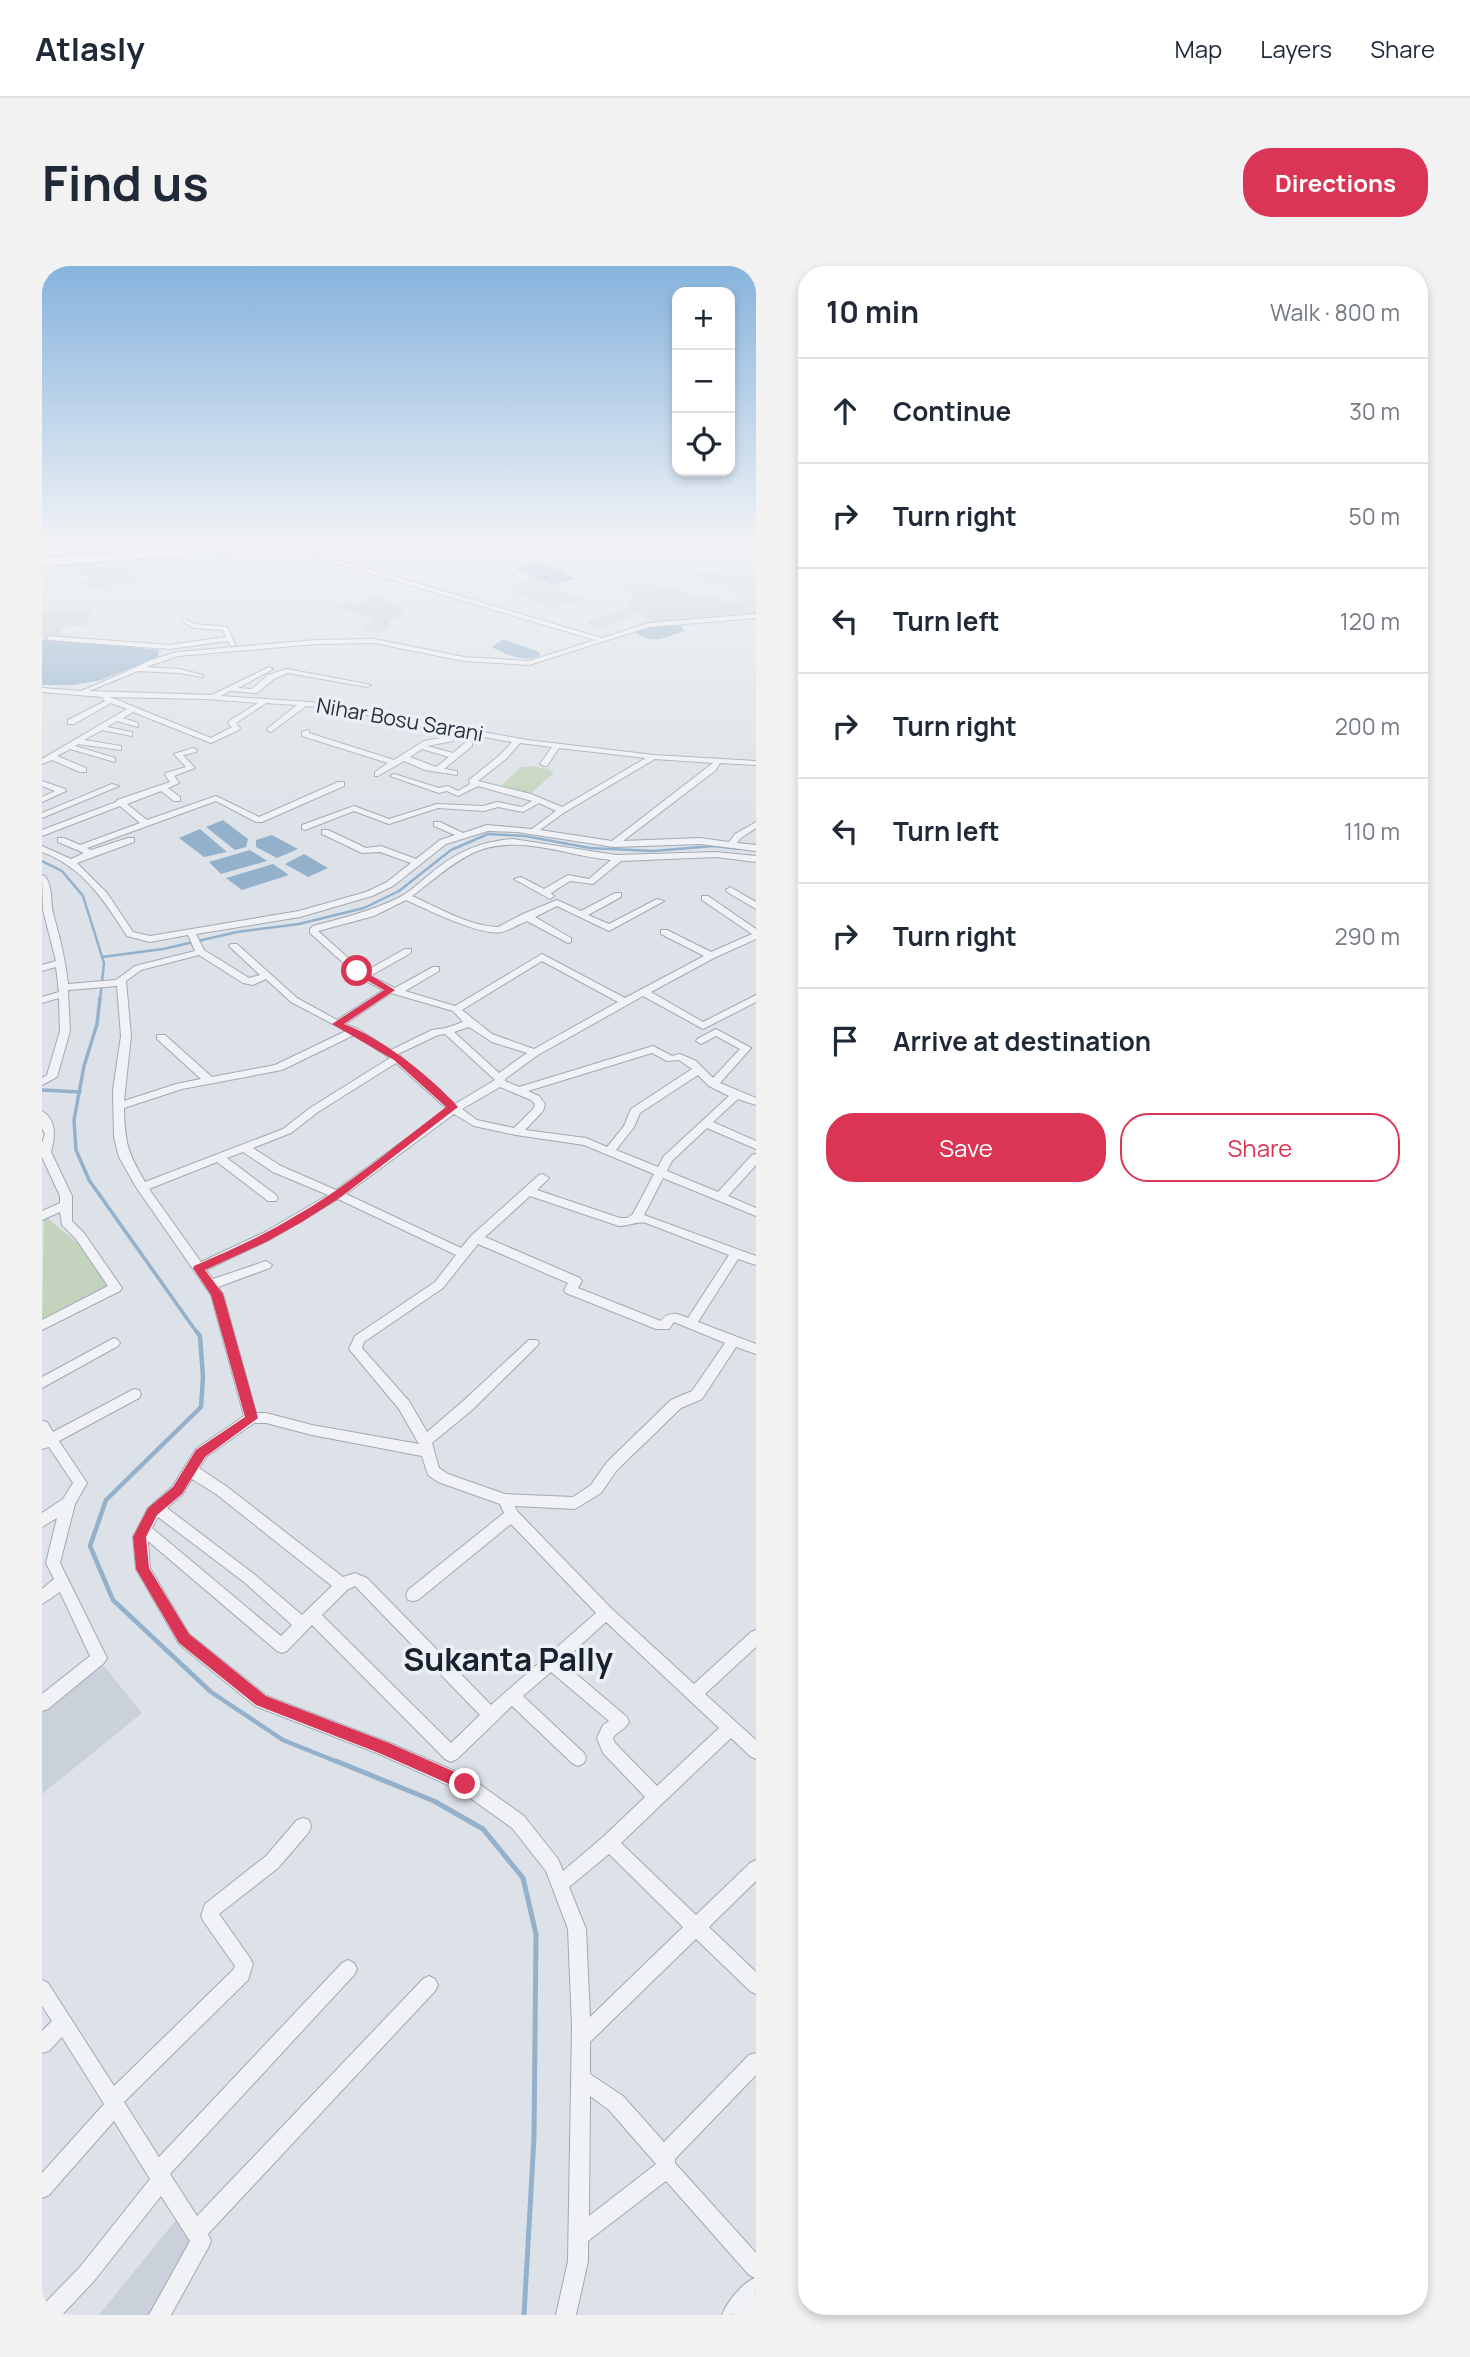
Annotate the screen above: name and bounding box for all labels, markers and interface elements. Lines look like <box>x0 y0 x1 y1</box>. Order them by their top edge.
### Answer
text: Atlasly <box>35 26 145 71</box>
text: Map <box>1175 32 1222 65</box>
text: Layers <box>1260 32 1332 65</box>
text: Share <box>1370 32 1435 65</box>
button: Directions <box>1243 148 1428 217</box>
text: Find us <box>42 149 209 216</box>
map controls <box>672 287 735 476</box>
button: + <box>672 287 735 350</box>
text: 10 min <box>826 291 919 332</box>
text: Walk · 800 m <box>1270 296 1400 328</box>
button: − <box>672 350 735 413</box>
icon: ahead <box>826 392 864 430</box>
text: Continue <box>893 393 1011 429</box>
text: 30 m <box>1349 395 1400 427</box>
button: locate <box>672 413 735 476</box>
icon: right <box>826 497 864 535</box>
text: Turn right <box>893 498 1017 534</box>
text: 50 m <box>1349 500 1400 532</box>
icon: left <box>826 602 864 640</box>
text: Turn left <box>893 603 1000 639</box>
text: 120 m <box>1340 605 1400 637</box>
street label: Nihar Bosu Sarani <box>314 691 486 747</box>
icon: right <box>826 707 864 745</box>
text: Turn right <box>893 708 1017 744</box>
text: 200 m <box>1335 710 1400 742</box>
icon: left <box>826 812 864 850</box>
text: Turn left <box>893 813 1000 849</box>
text: 110 m <box>1344 815 1400 847</box>
icon: right <box>826 917 864 955</box>
text: Turn right <box>893 918 1017 954</box>
text: 290 m <box>1334 920 1400 952</box>
route start <box>341 955 372 986</box>
icon: arrive <box>826 1022 864 1060</box>
text: Arrive at destination <box>893 1023 1151 1059</box>
button: Save <box>826 1113 1106 1182</box>
button: Share <box>1120 1113 1400 1182</box>
district label: Sukanta Pally <box>403 1637 613 1681</box>
route end <box>449 1768 480 1799</box>

